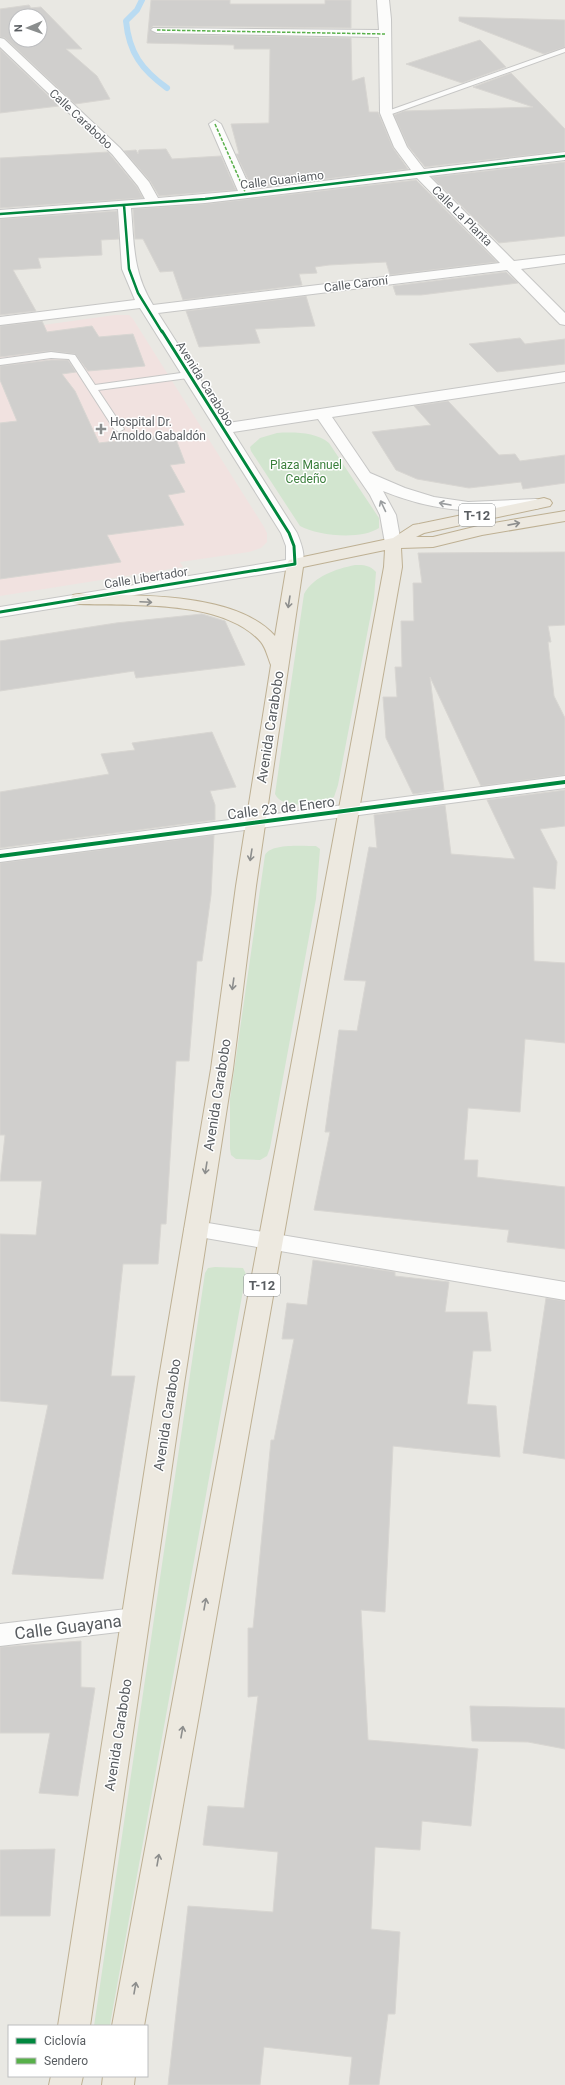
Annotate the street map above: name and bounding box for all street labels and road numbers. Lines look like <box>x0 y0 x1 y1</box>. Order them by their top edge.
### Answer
street label: Calle Carabobo <box>46 86 116 152</box>
street label: Calle Guaniamo <box>239 168 325 192</box>
street label: Calle La Planta <box>429 183 495 249</box>
street label: Calle Caroní <box>323 273 390 295</box>
street label: Avenida Carabobo <box>173 339 237 429</box>
road number: T-12 <box>459 504 495 526</box>
street label: Calle Libertador <box>103 564 189 592</box>
street label: Avenida Carabobo <box>253 670 287 784</box>
street label: Calle 23 de Enero <box>226 793 336 823</box>
street label: Avenida Carabobo <box>200 1038 234 1152</box>
road number: T-12 <box>244 1274 280 1296</box>
street label: Avenida Carabobo <box>150 1358 184 1472</box>
street label: Calle Guayana <box>13 1611 123 1643</box>
street label: Avenida Carabobo <box>101 1678 135 1792</box>

